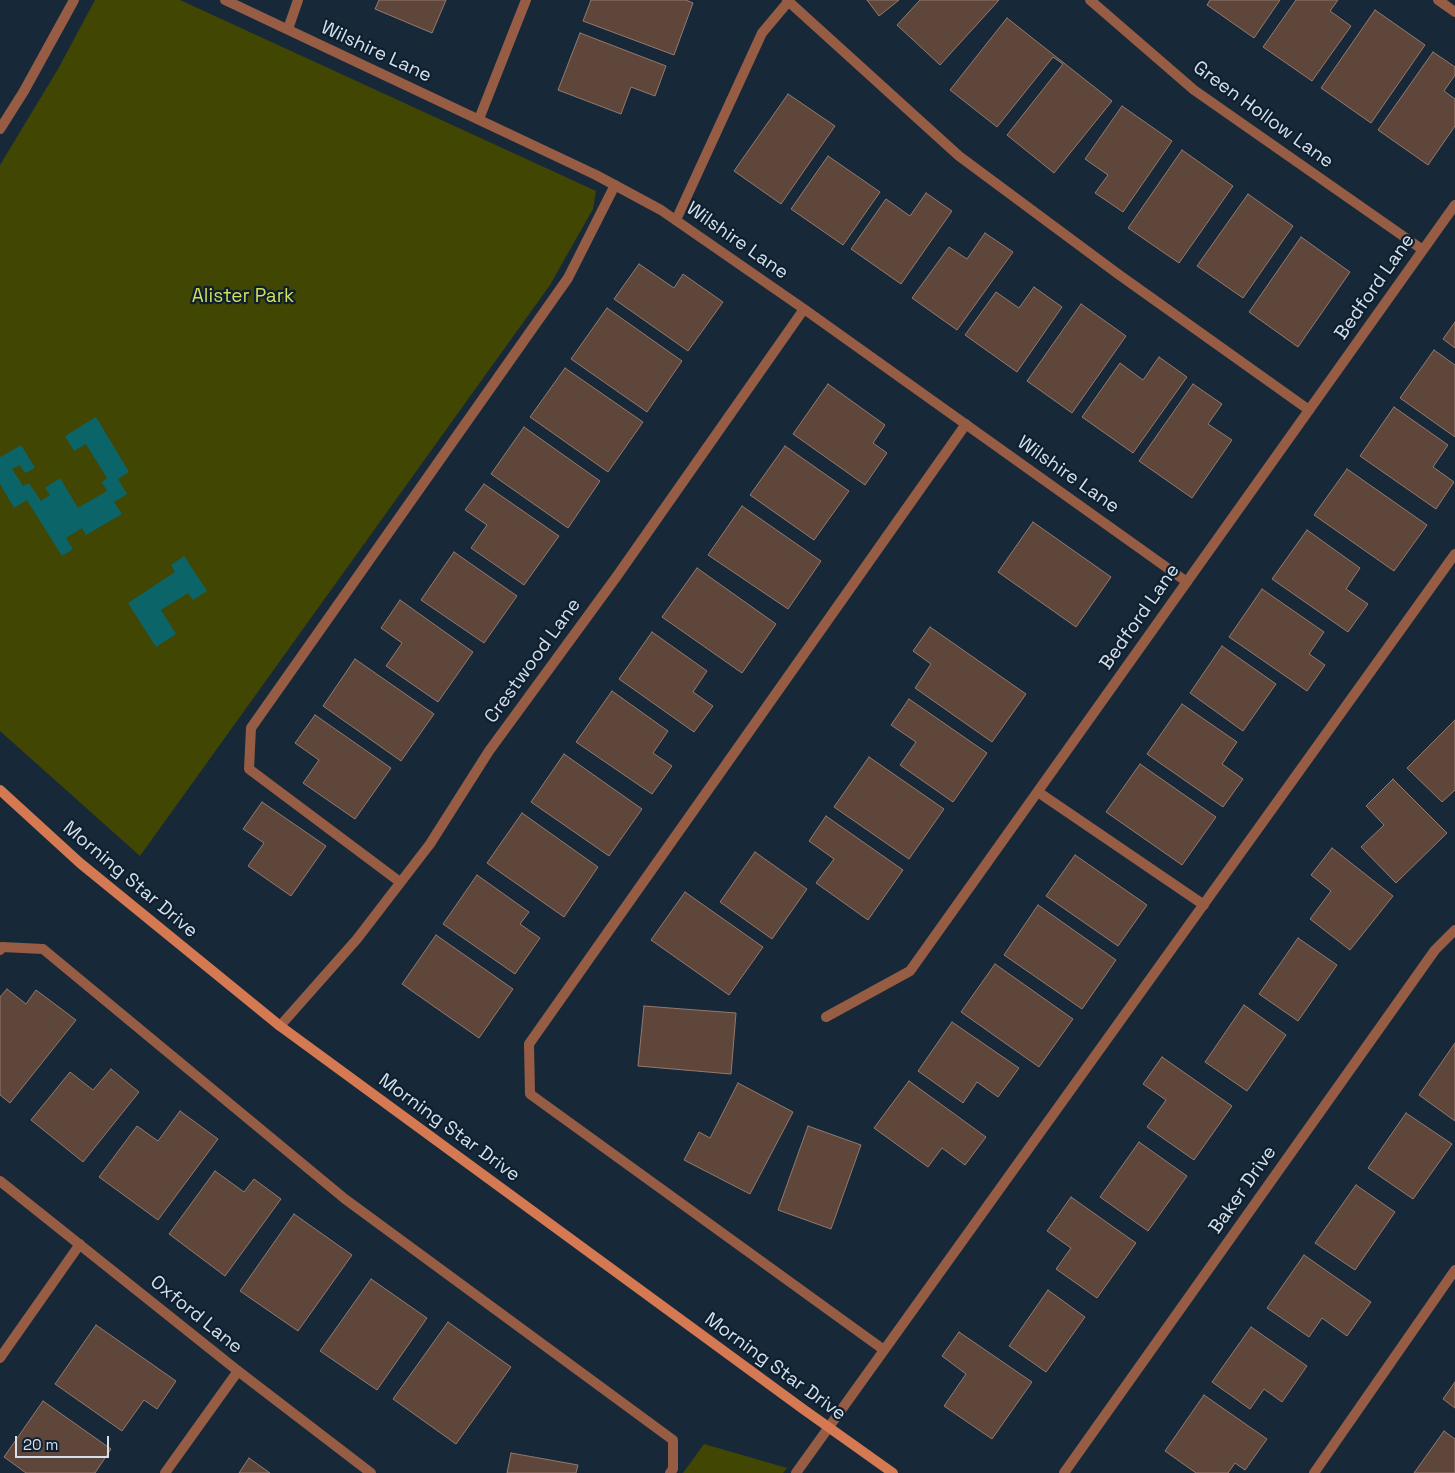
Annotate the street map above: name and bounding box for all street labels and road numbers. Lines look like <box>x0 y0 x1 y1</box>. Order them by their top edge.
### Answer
street label: Wilshire Lane <box>317 16 435 88</box>
street label: Green Hollow Lane <box>1188 56 1338 174</box>
street label: Wilshire Lane <box>682 197 792 285</box>
street label: Bedford Lane <box>1330 230 1420 344</box>
street label: Wilshire Lane <box>1013 431 1123 519</box>
street label: Bedford Lane <box>1095 560 1185 674</box>
street label: Crestwood Lane <box>480 594 586 728</box>
street label: Morning Star Drive <box>58 817 202 943</box>
street label: Morning Star Drive <box>374 1069 524 1187</box>
street label: Baker Drive <box>1204 1142 1282 1238</box>
street label: Oxford Lane <box>145 1271 247 1359</box>
street label: Morning Star Drive <box>700 1308 850 1426</box>

